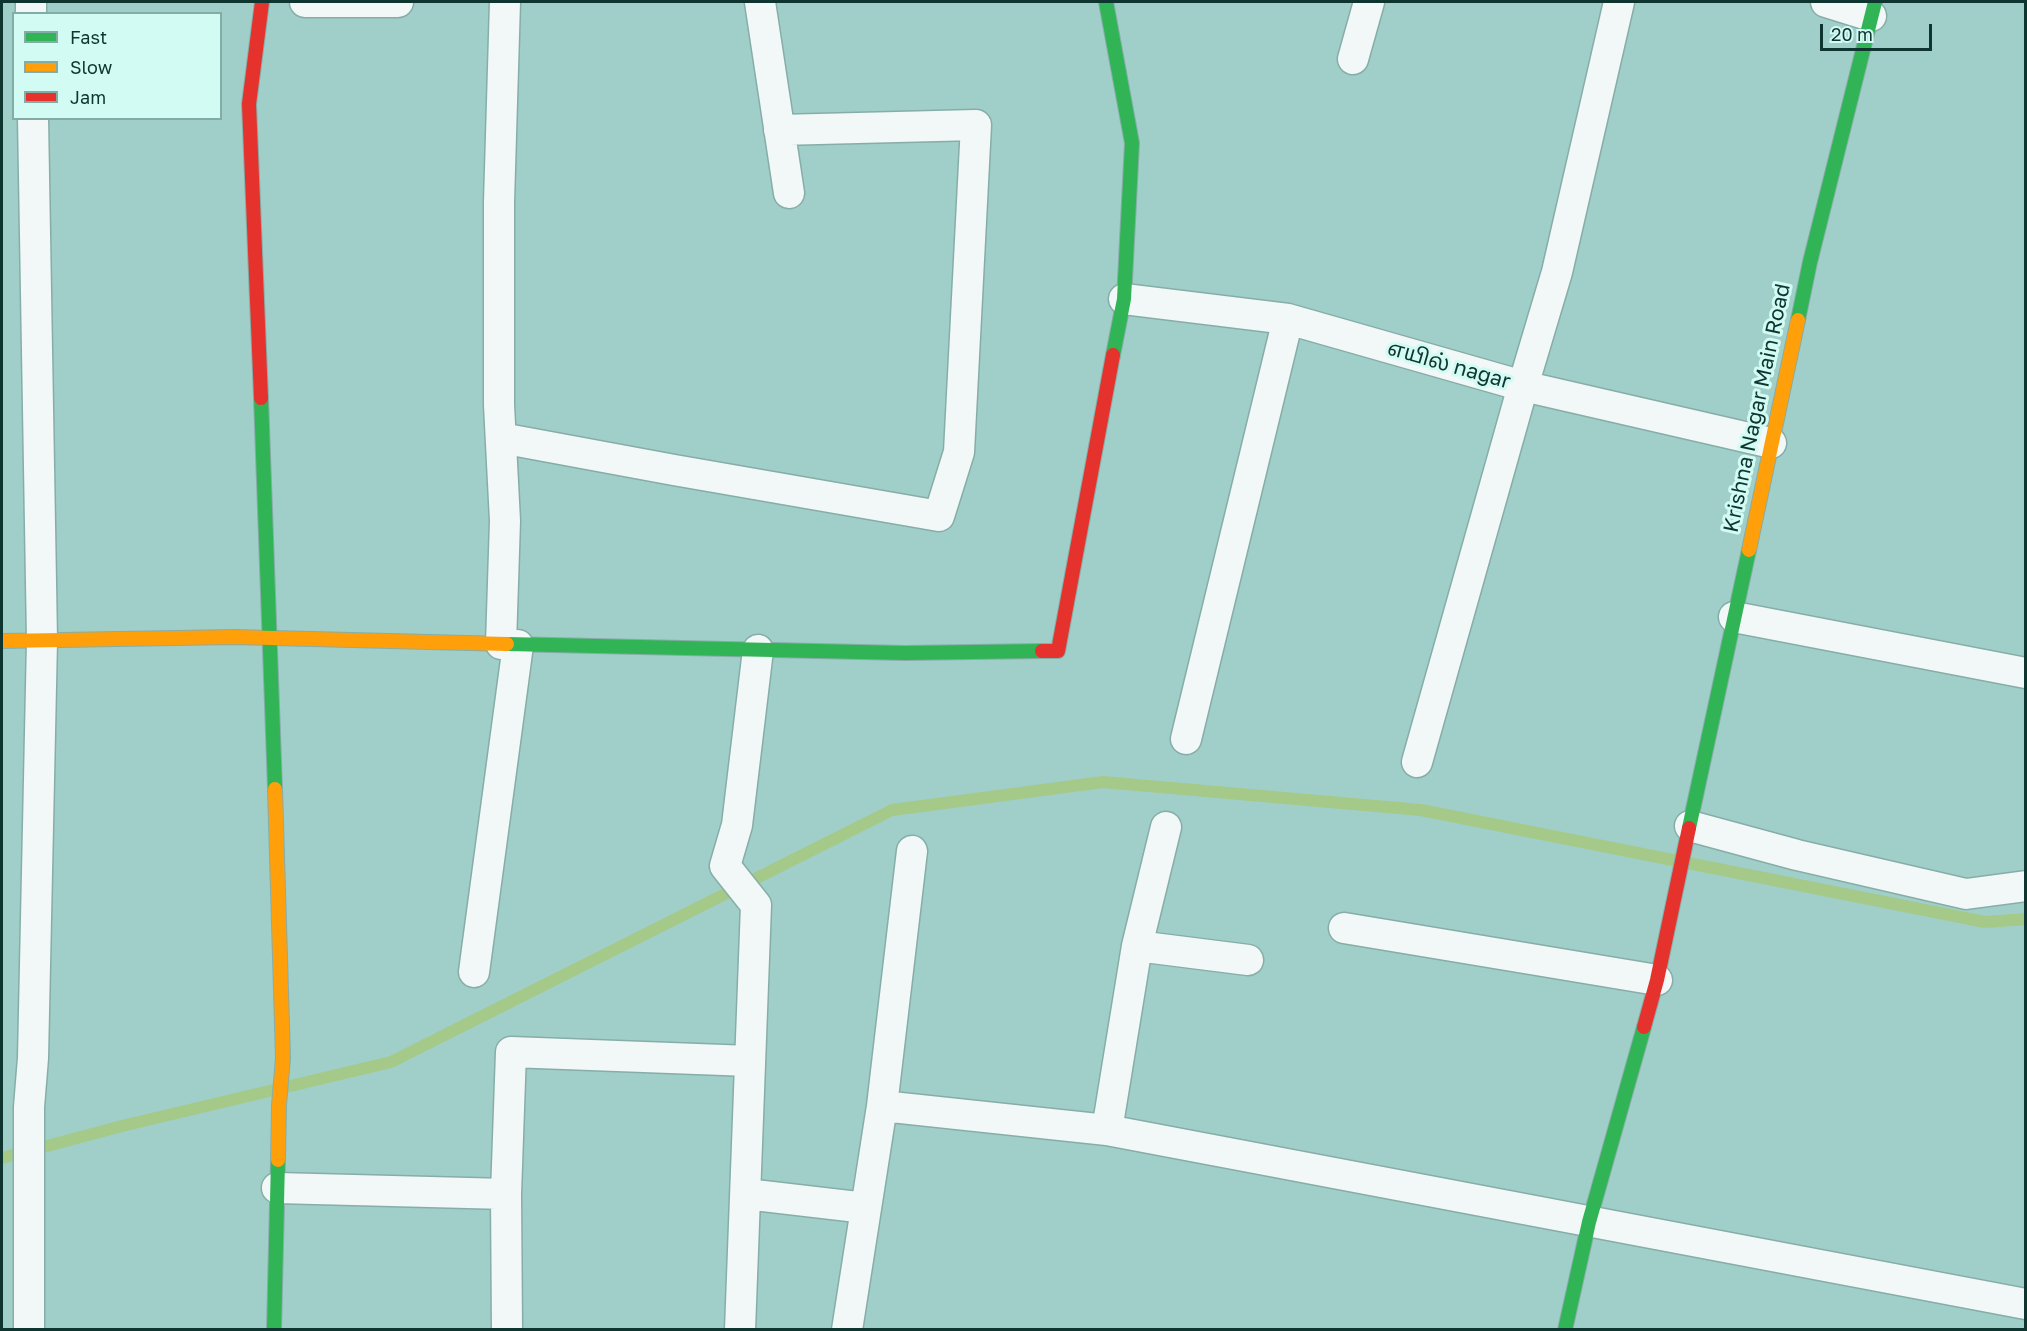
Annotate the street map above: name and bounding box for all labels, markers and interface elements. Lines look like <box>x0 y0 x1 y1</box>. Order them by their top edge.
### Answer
legend <box>12 12 222 120</box>
scale bar <box>1823 12 1936 50</box>
text: 20 m <box>1831 23 1873 45</box>
text: Fast <box>70 26 107 48</box>
text: Slow <box>70 56 112 78</box>
text: Jam <box>70 86 106 108</box>
street label: Krishna Nagar Main Road <box>1718 281 1796 535</box>
street label: எயில் nagar <box>1385 335 1513 395</box>

